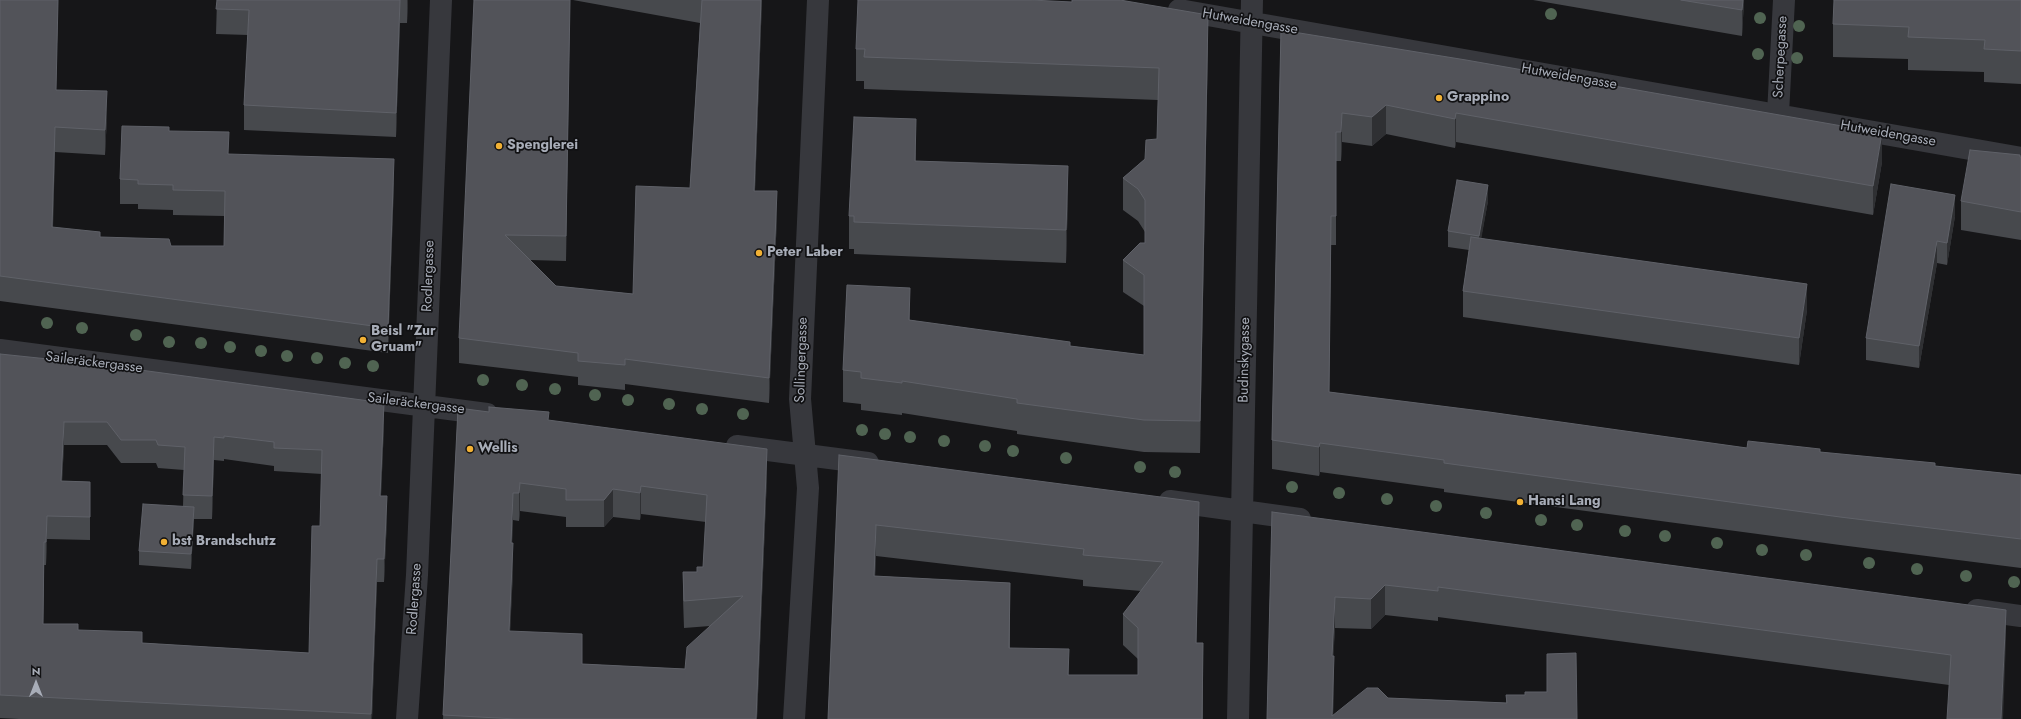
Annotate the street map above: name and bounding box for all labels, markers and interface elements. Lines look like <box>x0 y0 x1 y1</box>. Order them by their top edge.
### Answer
street label: Hutweidengasse <box>1201 5 1299 39</box>
street label: Scherpegasse <box>1770 16 1792 98</box>
street label: Hutweidengasse <box>1520 60 1618 94</box>
place label: Grappino <box>1447 90 1509 106</box>
marker: Grappino <box>1434 93 1444 103</box>
street label: Hutweidengasse <box>1839 117 1937 151</box>
place label: Spenglerei <box>507 138 578 154</box>
marker: Spenglerei <box>494 141 504 151</box>
street label: Rodlergasse <box>419 240 439 312</box>
place label: Peter Laber <box>767 245 843 261</box>
marker: Peter Laber <box>754 248 764 258</box>
street label: Sollingergasse <box>792 317 812 403</box>
street label: Budinskygasse <box>1236 317 1254 403</box>
place label: Beisl "Zur Gruam" <box>371 324 436 356</box>
marker: Beisl "Zur Gruam" <box>358 335 368 345</box>
street label: Saileräckergasse <box>44 349 144 377</box>
street label: Saileräckergasse <box>366 390 466 418</box>
place label: Wellis <box>478 441 518 457</box>
marker: Wellis <box>465 444 475 454</box>
place label: Hansi Lang <box>1528 494 1601 510</box>
marker: Hansi Lang <box>1515 497 1525 507</box>
place label: bst Brandschutz <box>172 534 276 550</box>
marker: bst Brandschutz <box>159 537 169 547</box>
street label: Rodlergasse <box>404 563 426 635</box>
north arrow <box>16 663 56 703</box>
text: N <box>32 663 40 679</box>

